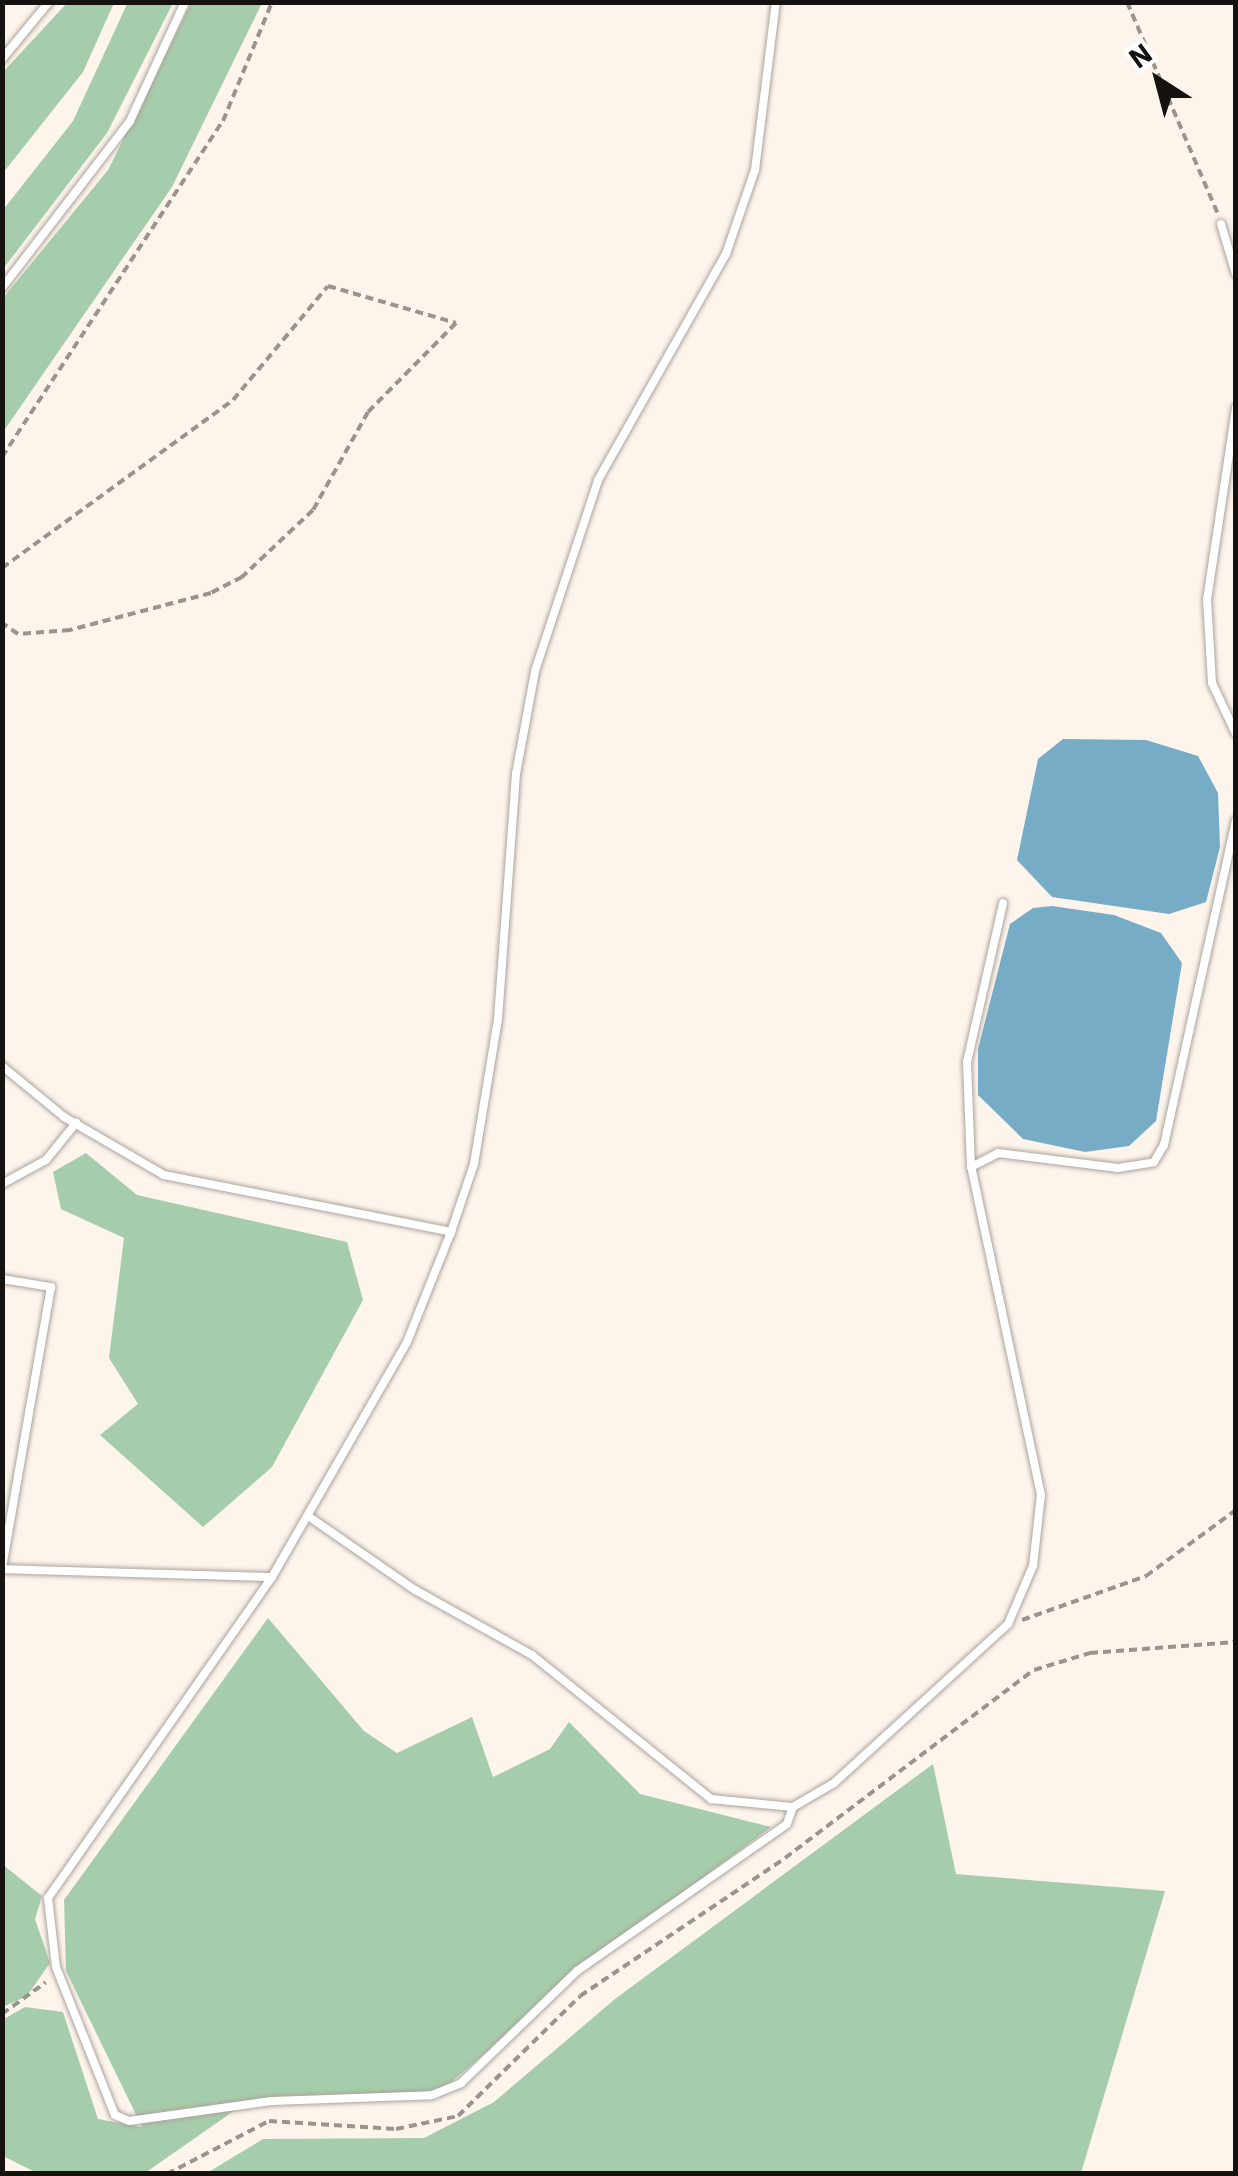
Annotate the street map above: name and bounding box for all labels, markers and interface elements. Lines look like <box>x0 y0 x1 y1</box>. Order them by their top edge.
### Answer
north arrow <box>1108 30 1208 130</box>
text: N <box>1121 34 1159 76</box>

